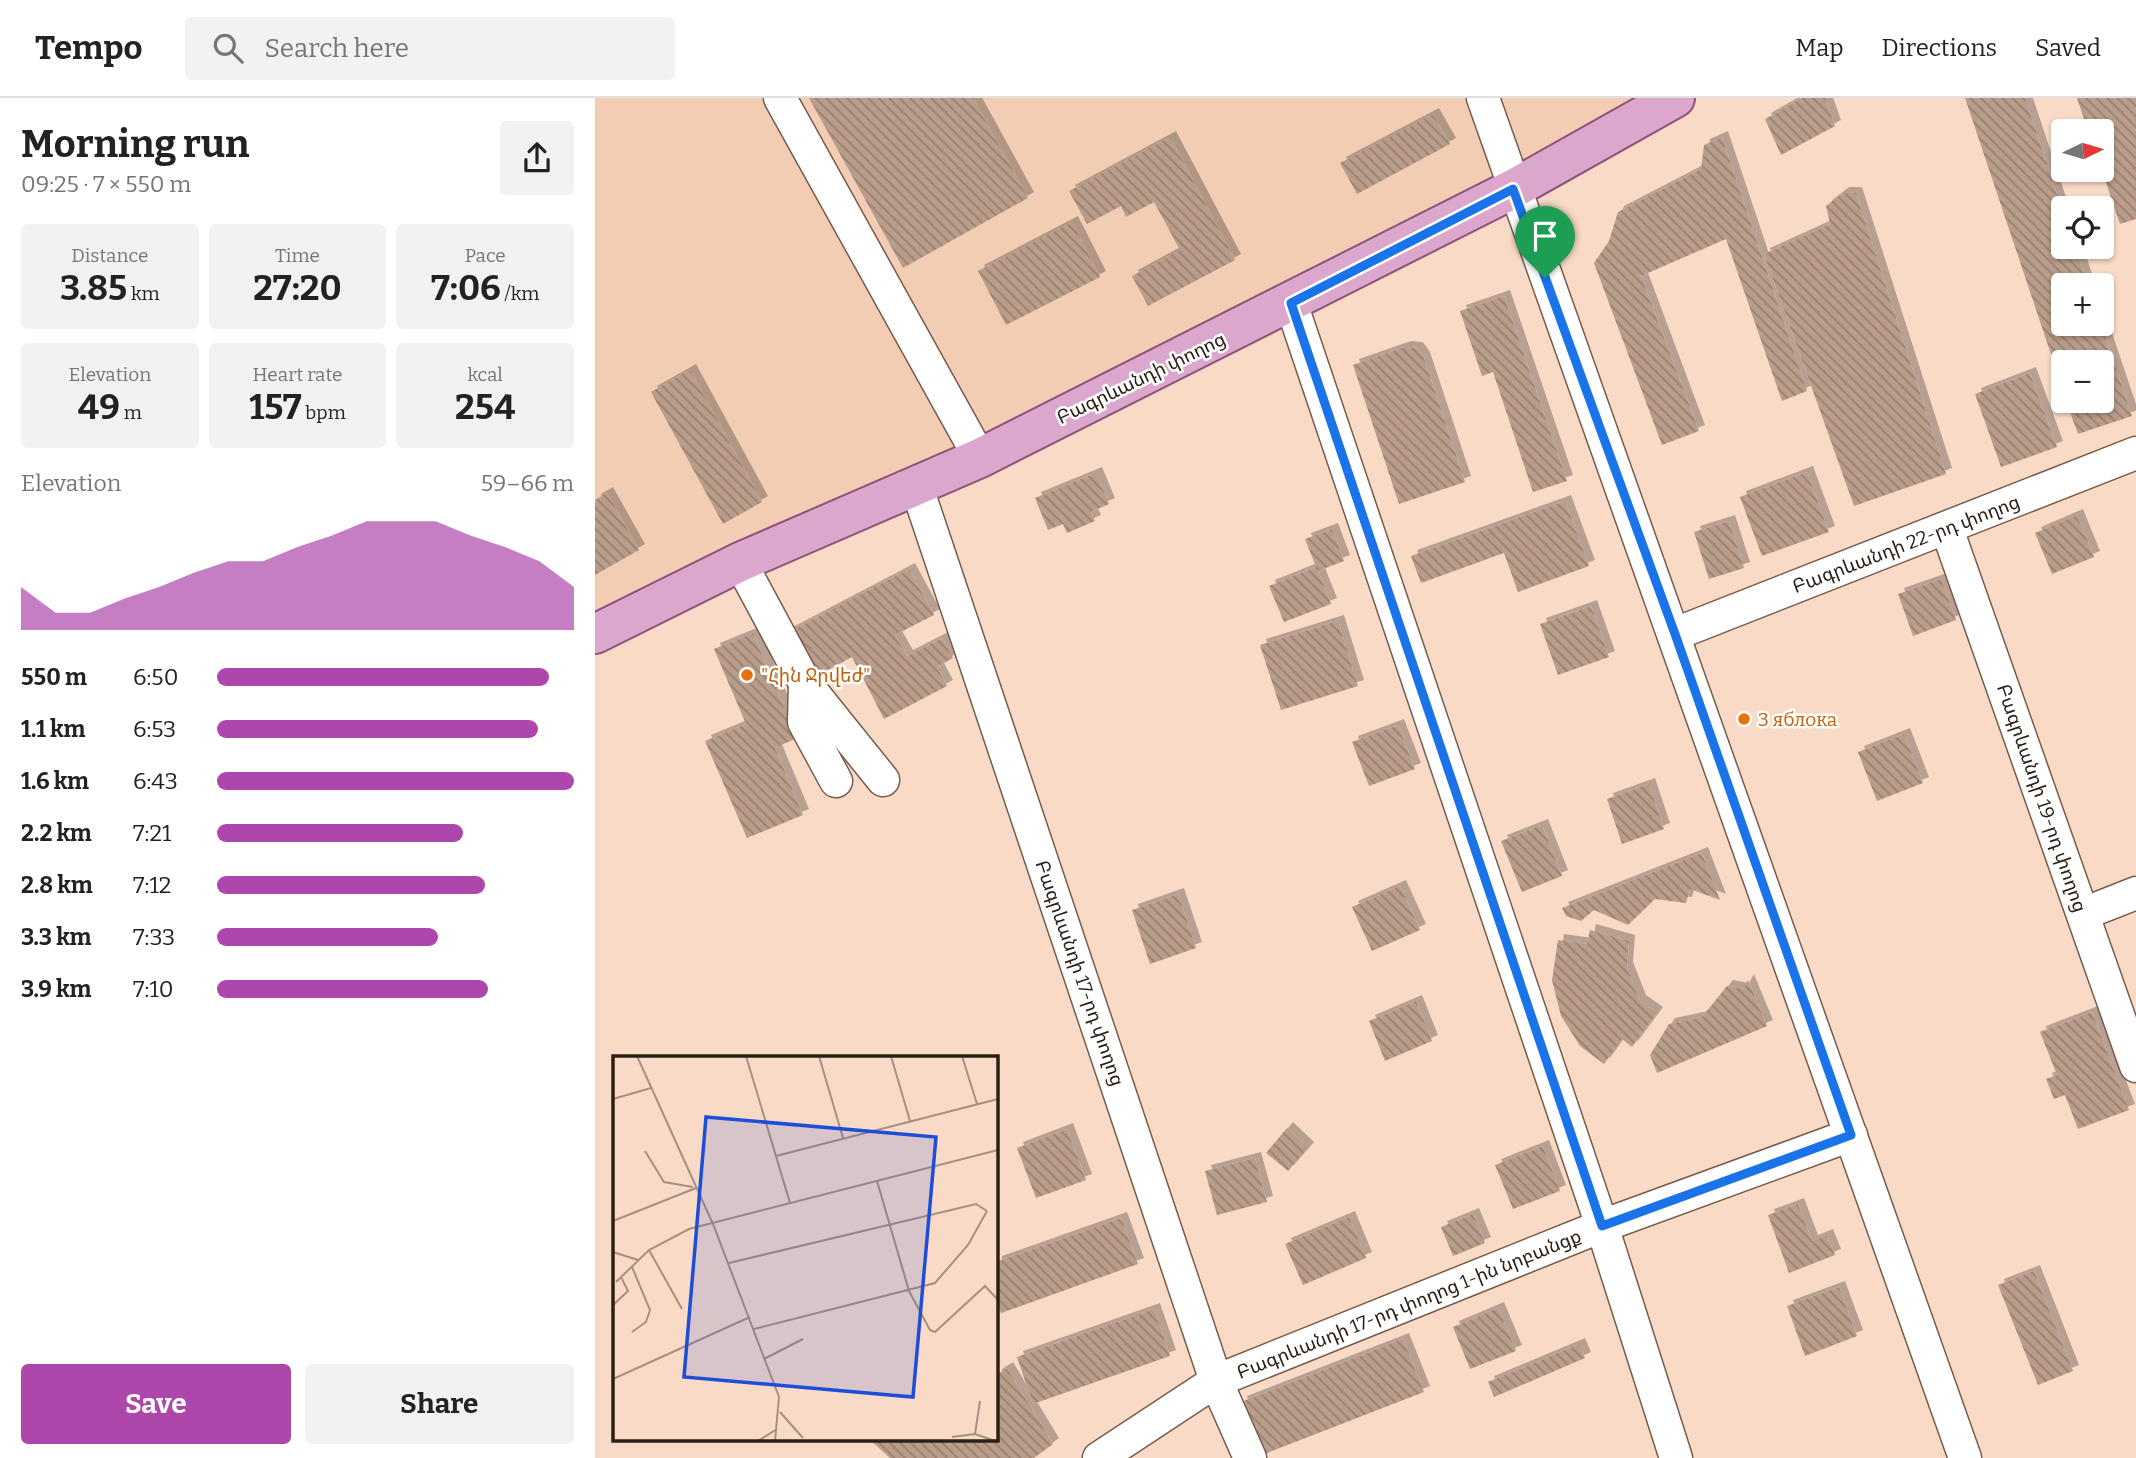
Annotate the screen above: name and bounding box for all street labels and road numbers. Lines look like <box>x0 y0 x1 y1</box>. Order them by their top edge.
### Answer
street label: Բագրևանդի փողոց <box>1053 327 1229 429</box>
street label: Բագրևանդի 22-րդ փողոց <box>1789 490 2023 598</box>
street label: Բագրևանդի 19-րդ փողոց <box>1992 681 2092 915</box>
street label: Բագրևանդի 17-րդ փողոց <box>1030 857 1130 1089</box>
street label: Բագրևանդի 17-րդ փողոց 1-ին նրբանցք <box>1233 1224 1585 1384</box>

